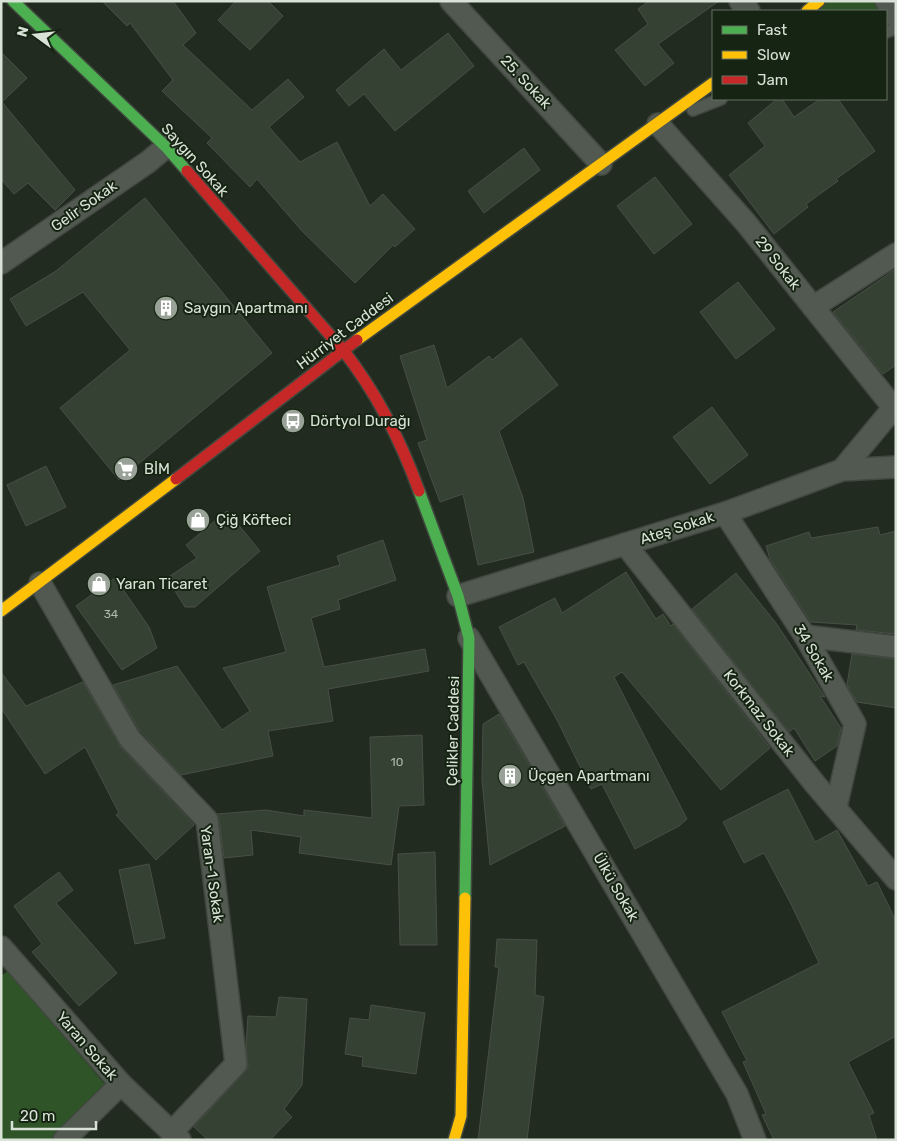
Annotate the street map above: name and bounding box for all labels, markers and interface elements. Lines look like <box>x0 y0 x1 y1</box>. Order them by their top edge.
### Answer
north arrow <box>10 10 60 60</box>
legend <box>712 10 887 100</box>
text: Fast <box>757 21 787 39</box>
text: N <box>13 25 32 39</box>
text: Slow <box>757 46 790 64</box>
street label: 25. Sokak <box>497 52 555 113</box>
text: Jam <box>757 71 788 89</box>
street label: Saygın Sokak <box>157 120 233 201</box>
street label: Gelir Sokak <box>48 177 121 235</box>
street label: 29 Sokak <box>752 233 805 294</box>
street label: Hürriyet Caddesi <box>293 289 397 373</box>
building icon: Saygın Apartmanı <box>153 295 179 321</box>
place label: Saygın Apartmanı <box>184 299 308 317</box>
bus stop icon: Dörtyol Durağı <box>280 408 306 434</box>
place label: Dörtyol Durağı <box>310 412 410 430</box>
supermarket icon: BİM <box>113 456 139 482</box>
place label: BİM <box>144 460 170 478</box>
shop icon: Çiğ Köfteci <box>185 507 211 533</box>
street label: Ateş Sokak <box>638 507 717 548</box>
place label: Çiğ Köfteci <box>216 511 291 529</box>
shop icon: Yaran Ticaret <box>86 571 112 597</box>
place label: Yaran Ticaret <box>116 575 207 593</box>
house number: 34 <box>104 607 119 621</box>
street label: 34 Sokak <box>790 621 838 685</box>
street label: Korkmaz Sokak <box>720 666 799 760</box>
street label: Çelikler Caddesi <box>443 676 463 786</box>
house number: 10 <box>391 755 403 769</box>
building icon: Üçgen Apartmanı <box>497 763 523 789</box>
place label: Üçgen Apartmanı <box>528 767 650 785</box>
street label: Yaran-1 Sokak <box>196 824 228 924</box>
street label: Ülkü Sokak <box>589 850 643 925</box>
street label: Yaran Sokak <box>52 1008 122 1084</box>
scale bar <box>12 1098 96 1130</box>
text: 20 m <box>20 1107 55 1125</box>

